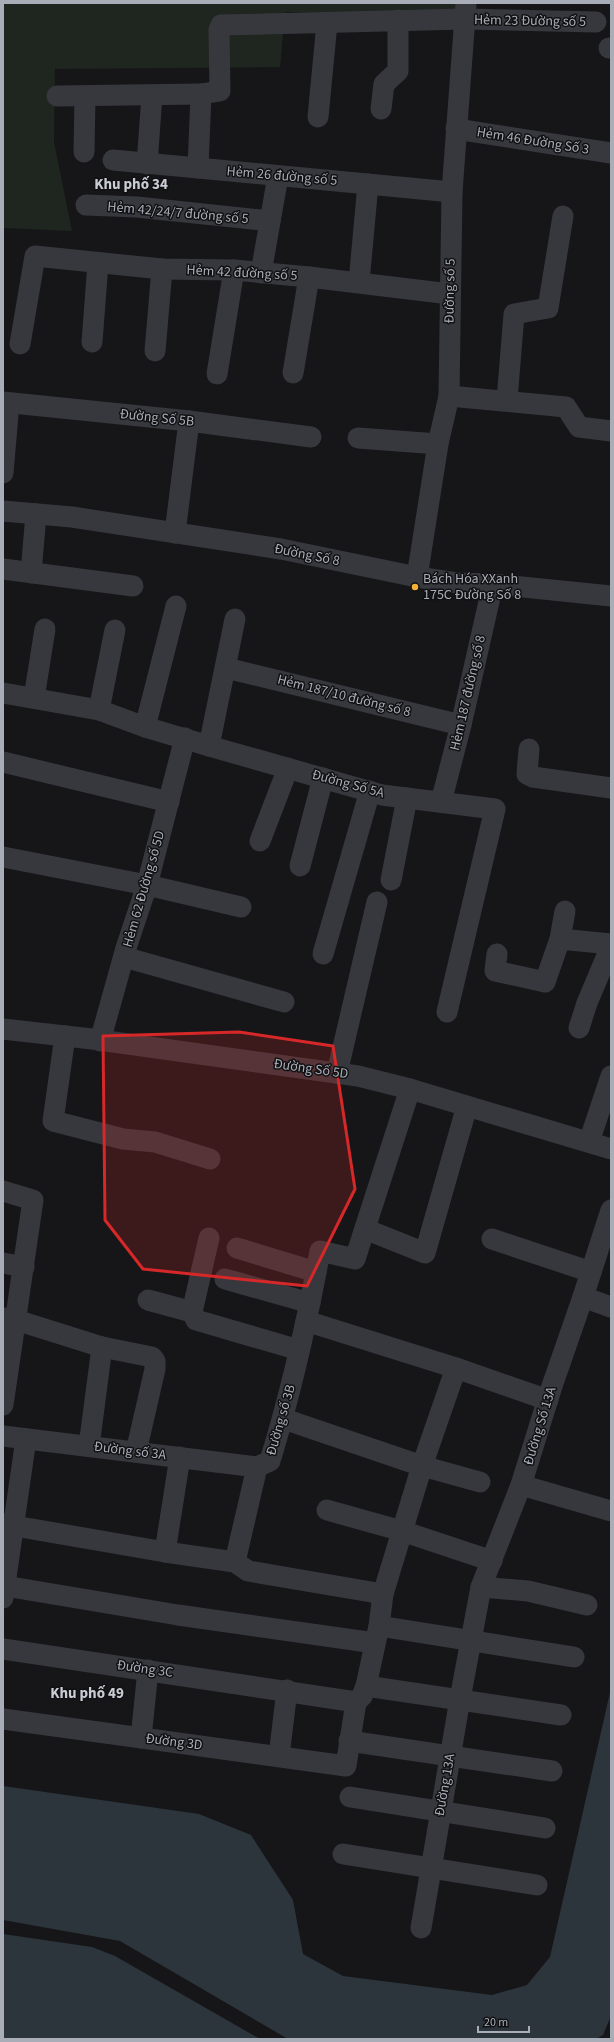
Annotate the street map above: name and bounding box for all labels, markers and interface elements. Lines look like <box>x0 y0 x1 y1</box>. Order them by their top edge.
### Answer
street label: Hẻm 23 Đường số 5 <box>474 10 586 32</box>
street label: Hẻm 46 Đường Số 3 <box>475 122 591 160</box>
street label: Hẻm 26 đường số 5 <box>226 161 338 191</box>
district label: Khu phố 34 <box>94 174 168 195</box>
street label: Hẻm 42/24/7 đường số 5 <box>107 197 249 229</box>
street label: Đường số 5 <box>439 258 461 324</box>
street label: Hẻm 42 đường số 5 <box>186 260 298 286</box>
street label: Đường Số 5B <box>119 404 195 432</box>
street label: Đường Số 8 <box>272 539 342 571</box>
place label: Bách Hóa XXanh 175C Đường Số 8 <box>423 569 521 605</box>
marker: Bách Hóa XXanh 175C Đường Số 8 <box>410 582 420 592</box>
street label: Hẻm 187 đường số 8 <box>445 633 491 753</box>
street label: Hẻm 187/10 đường số 8 <box>275 670 413 722</box>
street label: Đường Số 5A <box>310 765 387 803</box>
street label: Hẻm 62 Đường số 5D <box>118 828 170 950</box>
street label: Đường Số 5D <box>272 1054 350 1084</box>
street label: Đường số 3B <box>261 1382 301 1458</box>
street label: Đường Số 13A <box>519 1384 562 1468</box>
street label: Đường số 3A <box>93 1437 168 1465</box>
street label: Đường 3C <box>116 1655 174 1683</box>
district label: Khu phố 49 <box>50 1683 124 1704</box>
street label: Đường 3D <box>144 1729 204 1755</box>
street label: Đường 13A <box>430 1752 460 1818</box>
scale bar <box>478 2008 529 2034</box>
text: 20 m <box>484 2014 508 2031</box>

